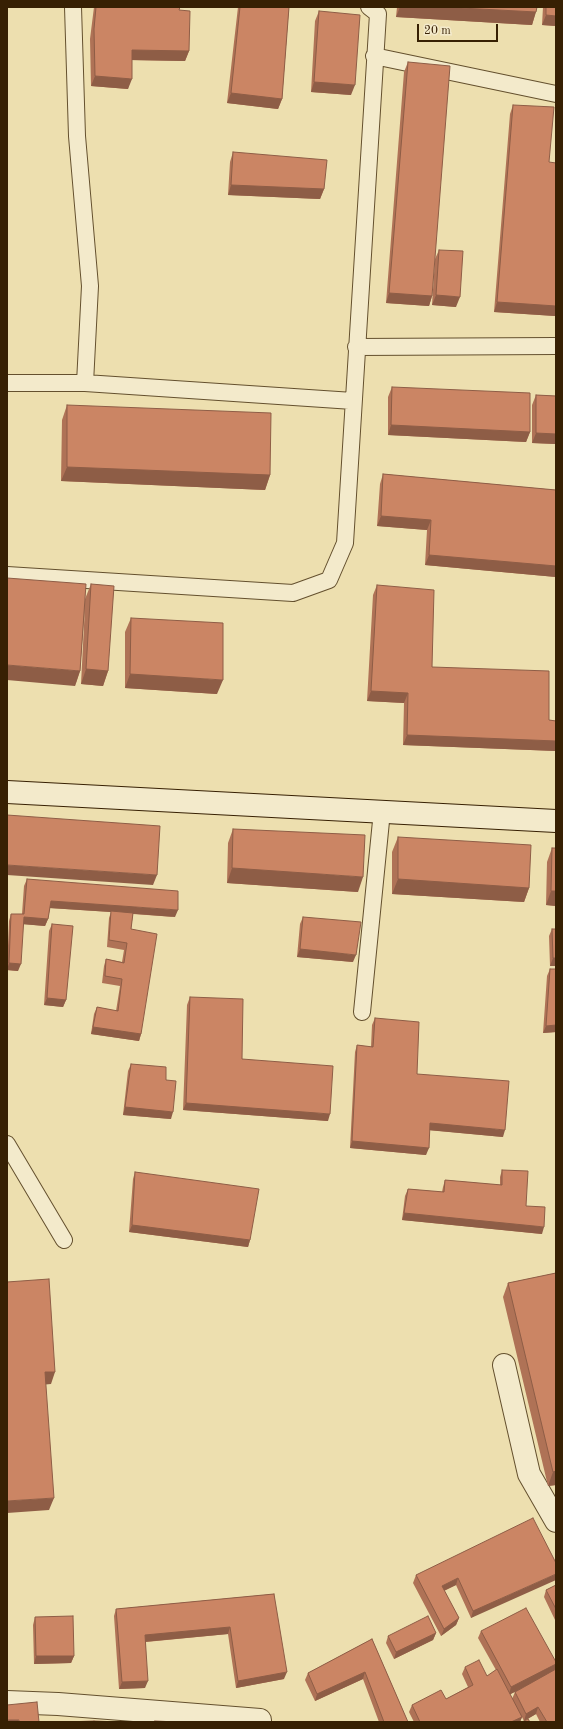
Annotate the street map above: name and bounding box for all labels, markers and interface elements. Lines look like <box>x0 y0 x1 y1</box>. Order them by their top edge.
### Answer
scale bar <box>419 16 500 42</box>
text: 20 m <box>424 25 451 37</box>

